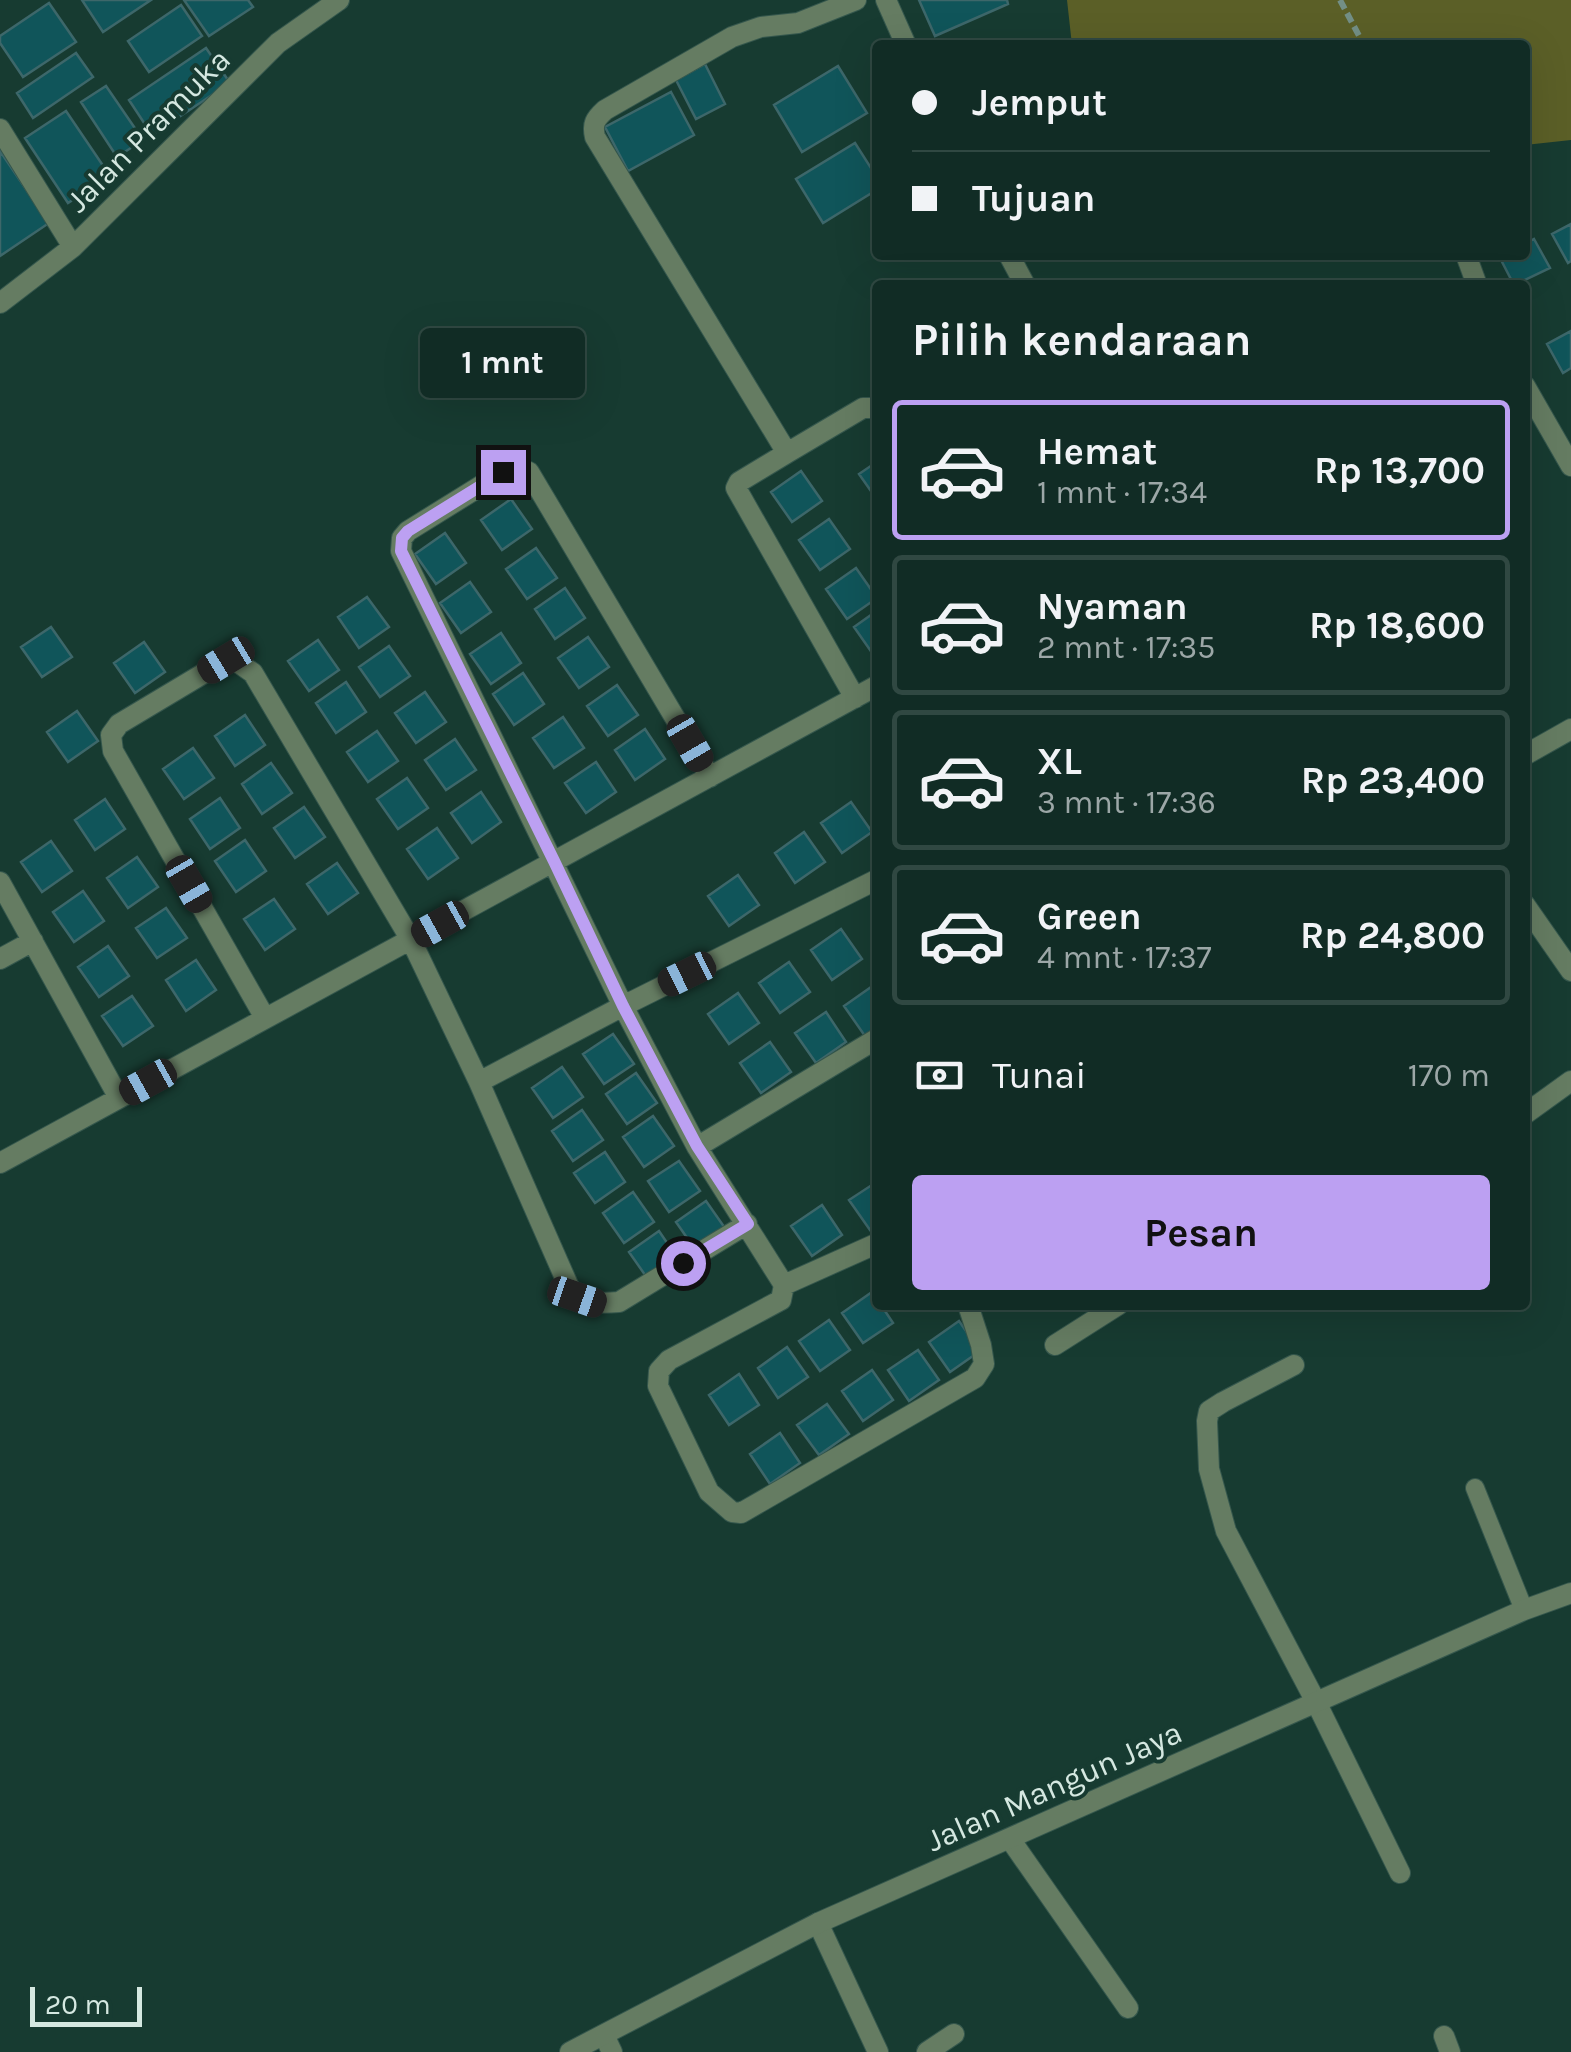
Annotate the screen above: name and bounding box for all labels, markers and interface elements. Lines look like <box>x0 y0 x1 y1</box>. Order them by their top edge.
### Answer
street label: Jalan Pramuka <box>59 41 238 220</box>
text: Jemput <box>972 80 1107 125</box>
text: Tujuan <box>972 176 1095 221</box>
text: Pilih kendaraan <box>912 314 1252 366</box>
callout: 1 mnt <box>420 327 586 397</box>
text: 1 mnt <box>461 344 544 381</box>
icon: car <box>917 425 1007 515</box>
text: Hemat <box>1037 429 1157 474</box>
text: Rp 13,700 <box>1314 448 1485 493</box>
route end <box>481 450 526 495</box>
text: 1 mnt · 17:34 <box>1037 474 1207 511</box>
icon: car <box>917 580 1007 670</box>
text: Nyaman <box>1037 584 1188 629</box>
text: Rp 18,600 <box>1309 603 1485 648</box>
text: 2 mnt · 17:35 <box>1037 629 1215 666</box>
car <box>193 632 259 688</box>
car <box>662 710 718 776</box>
icon: car <box>917 735 1007 825</box>
text: XL <box>1037 739 1082 784</box>
text: Rp 23,400 <box>1301 758 1485 803</box>
text: 3 mnt · 17:36 <box>1037 784 1216 821</box>
car <box>161 851 217 917</box>
icon: car <box>917 890 1007 980</box>
text: Green <box>1037 894 1142 939</box>
car <box>406 896 474 952</box>
text: Rp 24,800 <box>1300 913 1485 958</box>
text: 4 mnt · 17:37 <box>1037 939 1212 976</box>
car <box>653 947 721 1001</box>
icon: cash <box>912 1048 967 1103</box>
text: Tunai <box>992 1053 1087 1098</box>
car <box>114 1054 182 1110</box>
text: 170 m <box>1408 1057 1490 1094</box>
button: Pesan <box>912 1175 1490 1290</box>
route start <box>661 1241 706 1286</box>
car <box>544 1273 610 1321</box>
street label: Jalan Mangun Jaya <box>921 1714 1188 1859</box>
scale bar <box>30 1982 142 2026</box>
text: 20 m <box>45 1988 111 2021</box>

